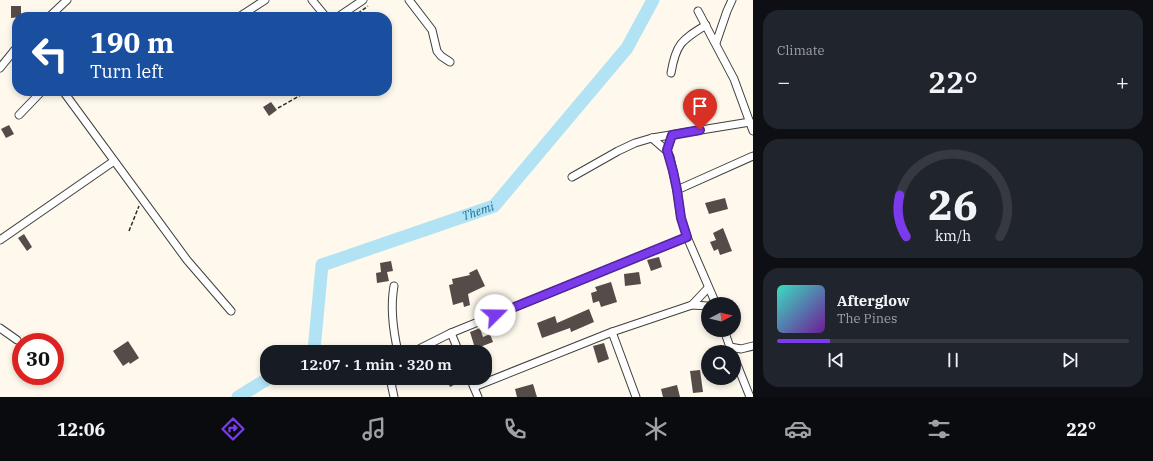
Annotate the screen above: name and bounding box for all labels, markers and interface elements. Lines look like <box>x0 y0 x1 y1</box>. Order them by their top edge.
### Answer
text: 190 m <box>90 24 174 61</box>
icon: left <box>24 28 76 80</box>
text: Climate <box>777 42 824 59</box>
text: Turn left <box>90 60 164 83</box>
text: 22° <box>928 62 978 101</box>
text: − <box>777 67 790 96</box>
text: + <box>1116 67 1129 96</box>
pin <box>683 89 717 130</box>
icon: arrive <box>689 95 711 117</box>
text: 26 <box>928 176 978 230</box>
water label: Themi <box>460 198 496 223</box>
text: km/h <box>935 225 971 244</box>
text: Afterglow <box>837 291 910 310</box>
position arrow <box>474 294 516 336</box>
north arrow <box>701 297 741 337</box>
map controls <box>701 297 741 385</box>
text: The Pines <box>837 310 897 327</box>
speed limit sign: 30 <box>12 333 64 385</box>
button: search <box>701 345 741 385</box>
icon: previous <box>825 349 847 371</box>
icon: pause <box>942 349 964 371</box>
icon: next <box>1059 349 1081 371</box>
text: 12:07 · 1 min · 320 m <box>300 355 452 374</box>
icon: directions <box>219 415 247 443</box>
icon: music <box>360 415 388 443</box>
icon: phone <box>501 415 529 443</box>
icon: climate <box>642 415 670 443</box>
icon: car <box>784 415 812 443</box>
icon: filters <box>925 415 953 443</box>
text: 12:06 <box>57 418 105 441</box>
text: 22° <box>1066 418 1096 441</box>

